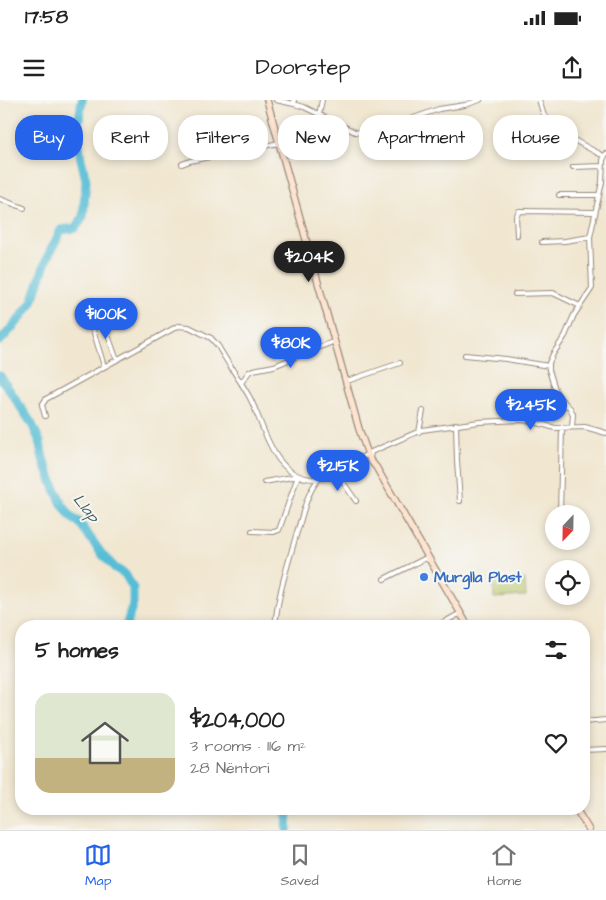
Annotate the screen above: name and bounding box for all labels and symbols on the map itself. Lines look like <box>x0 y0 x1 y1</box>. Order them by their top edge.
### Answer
pin: $204K <box>274 240 344 283</box>
pin: $100K <box>71 298 141 340</box>
pin: $80K <box>261 326 321 369</box>
pin: $245K <box>496 388 566 431</box>
pin: $215K <box>303 450 373 492</box>
water label: Llap <box>68 489 105 528</box>
north arrow <box>545 505 590 550</box>
place label: Murglla Plast <box>434 567 522 590</box>
marker: Murglla Plast <box>418 571 430 583</box>

